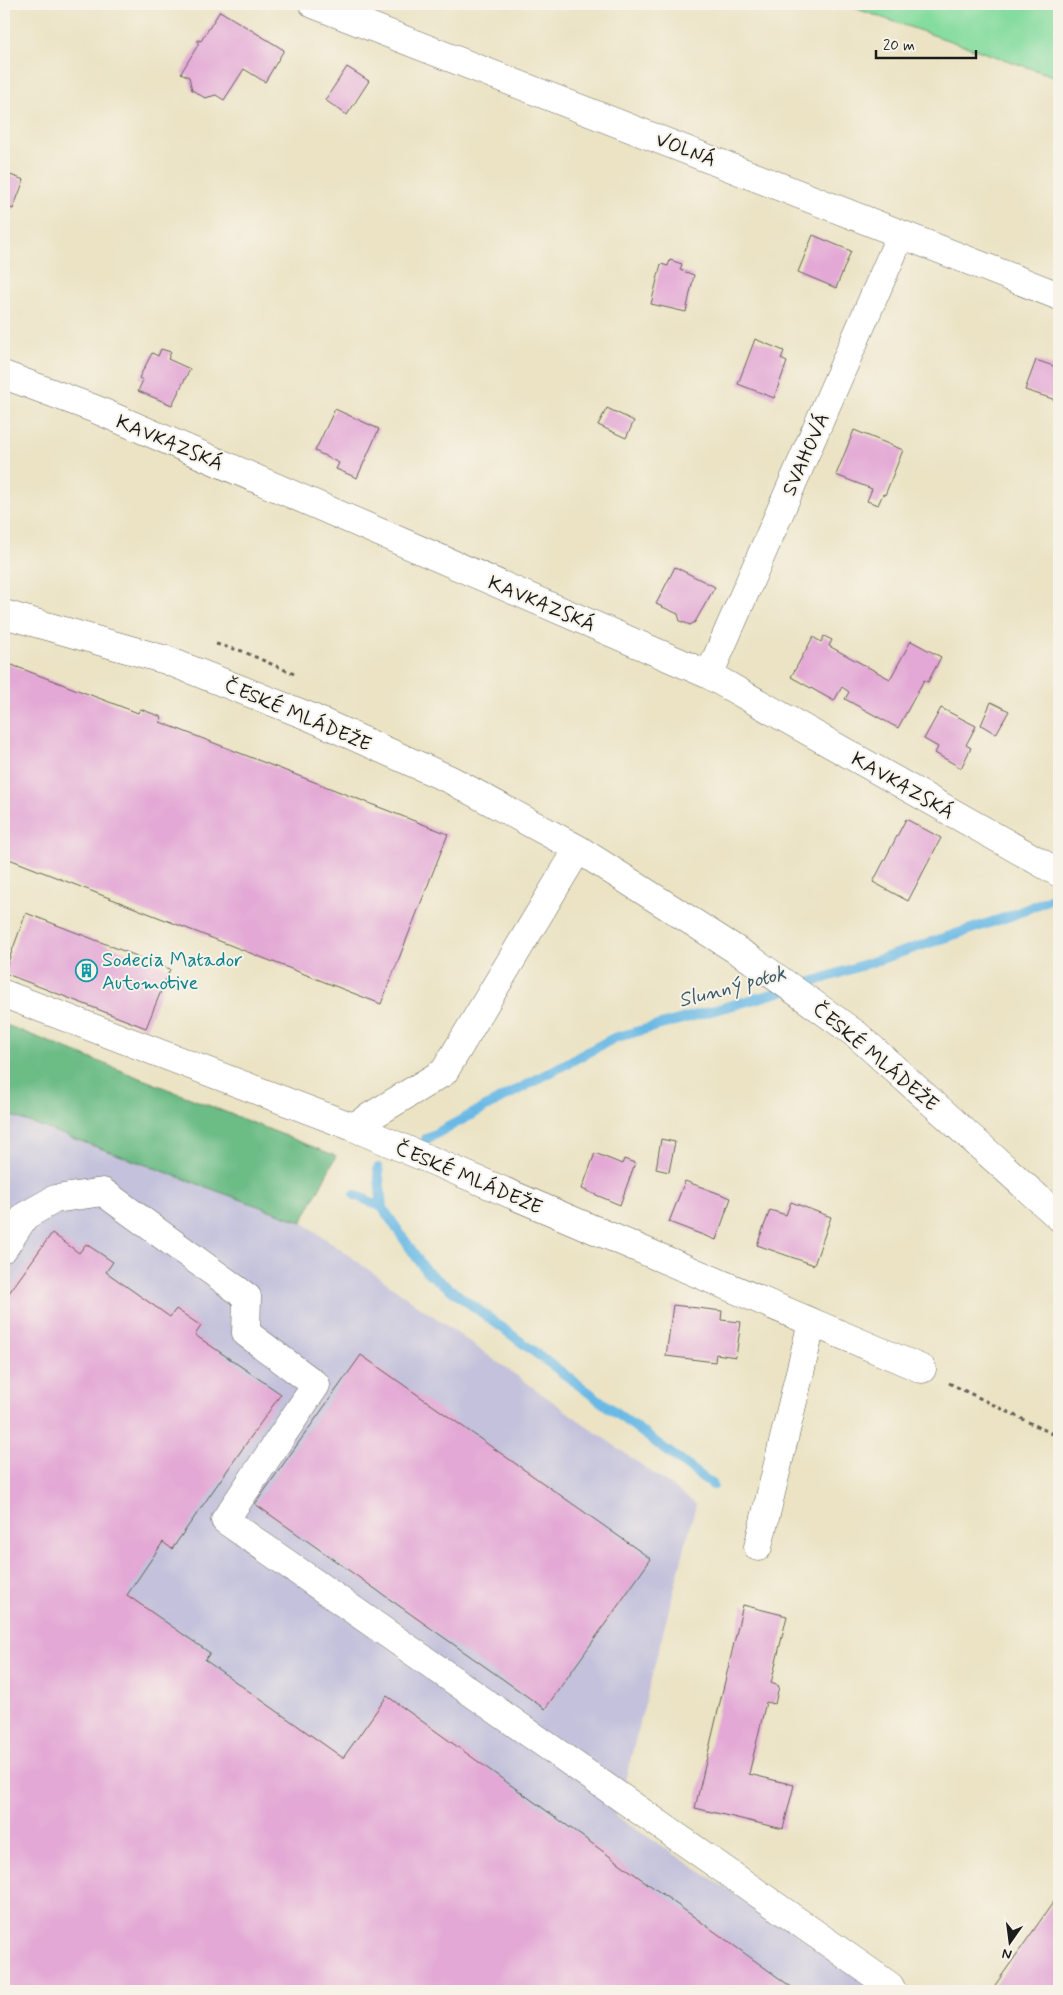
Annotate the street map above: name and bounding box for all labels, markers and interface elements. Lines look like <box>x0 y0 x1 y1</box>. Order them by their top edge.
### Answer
scale bar <box>876 28 976 60</box>
text: 20 m <box>883 36 915 56</box>
street label: VOLNÁ <box>651 127 720 174</box>
street label: KAVKAZSKÁ <box>112 409 227 478</box>
street label: SVAHOVÁ <box>776 409 837 500</box>
street label: KAVKAZSKÁ <box>484 570 599 639</box>
street label: ČESKÉ MLÁDEŽE <box>220 672 375 759</box>
street label: KAVKAZSKÁ <box>846 746 958 827</box>
place label: Sodecia Matador Automotive <box>102 947 243 997</box>
building icon: Sodecia Matador Automotive <box>74 959 98 983</box>
water label: Slunný potok <box>675 959 789 1015</box>
street label: ČESKÉ MLÁDEŽE <box>806 996 944 1118</box>
street label: ČESKÉ MLÁDEŽE <box>391 1135 546 1222</box>
north arrow <box>986 1918 1036 1968</box>
text: N <box>1000 1944 1014 1964</box>

